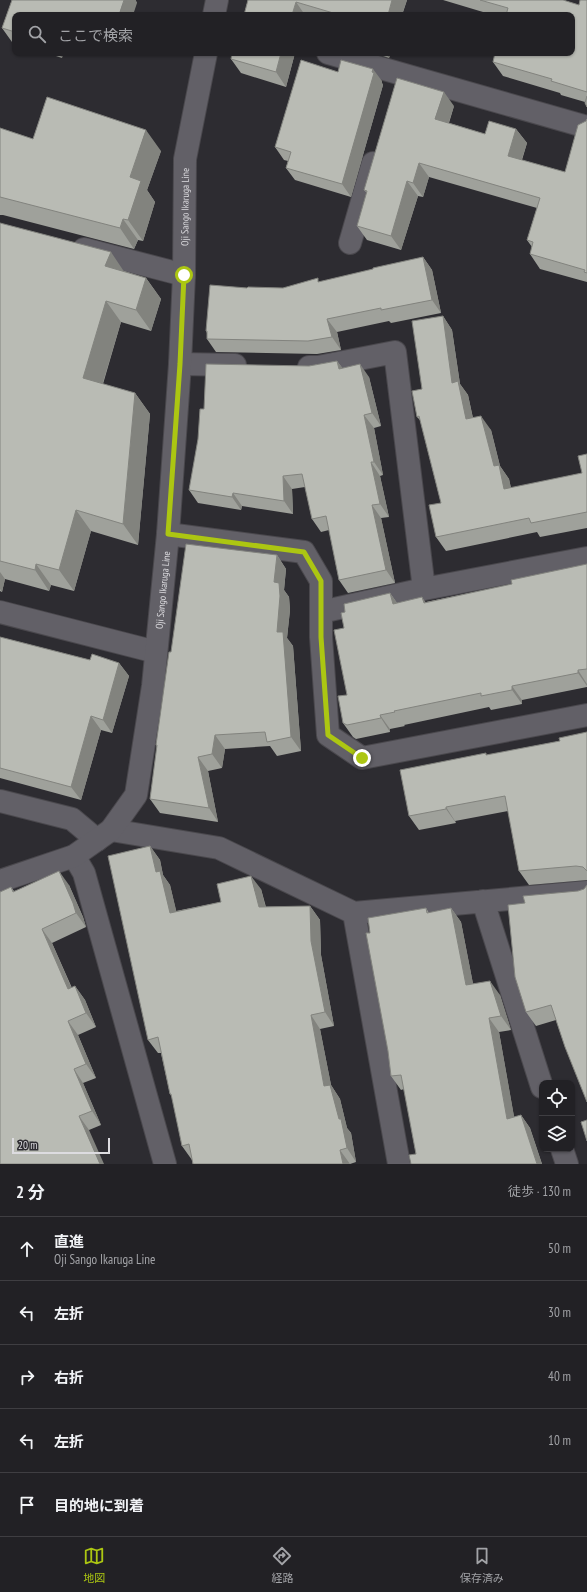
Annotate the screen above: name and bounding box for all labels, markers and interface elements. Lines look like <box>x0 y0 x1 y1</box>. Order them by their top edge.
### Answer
search box <box>12 12 575 56</box>
icon: search <box>26 23 48 45</box>
text: ここで検索 <box>58 26 133 45</box>
street label: Oji Sango Ikaruga Line <box>178 168 192 246</box>
route start <box>175 266 193 284</box>
street label: Oji Sango Ikaruga Line <box>153 551 173 630</box>
route end <box>353 749 371 767</box>
map controls <box>539 1080 575 1152</box>
button: locate <box>539 1080 575 1116</box>
button: layers <box>539 1116 575 1152</box>
scale bar <box>12 1136 110 1155</box>
text: 20 m <box>18 1138 37 1152</box>
text: 2 分 <box>16 1181 45 1203</box>
text: 徒歩 · 130 m <box>508 1183 571 1200</box>
text: 直進 <box>54 1232 84 1251</box>
icon: ahead <box>16 1238 38 1260</box>
text: 50 m <box>548 1240 571 1257</box>
text: Oji Sango Ikaruga Line <box>54 1251 155 1268</box>
icon: left <box>16 1302 38 1324</box>
text: 左折 <box>54 1304 84 1323</box>
text: 30 m <box>548 1304 571 1321</box>
icon: right <box>16 1366 38 1388</box>
text: 右折 <box>54 1368 84 1387</box>
text: 40 m <box>548 1368 571 1385</box>
icon: left <box>16 1430 38 1452</box>
text: 左折 <box>54 1432 84 1451</box>
text: 10 m <box>548 1432 571 1449</box>
icon: arrive <box>16 1494 38 1516</box>
text: 目的地に到着 <box>54 1496 144 1515</box>
tab: 地図 <box>83 1545 105 1585</box>
tab: 経路 <box>271 1545 293 1585</box>
tab: 保存済み <box>460 1545 504 1585</box>

